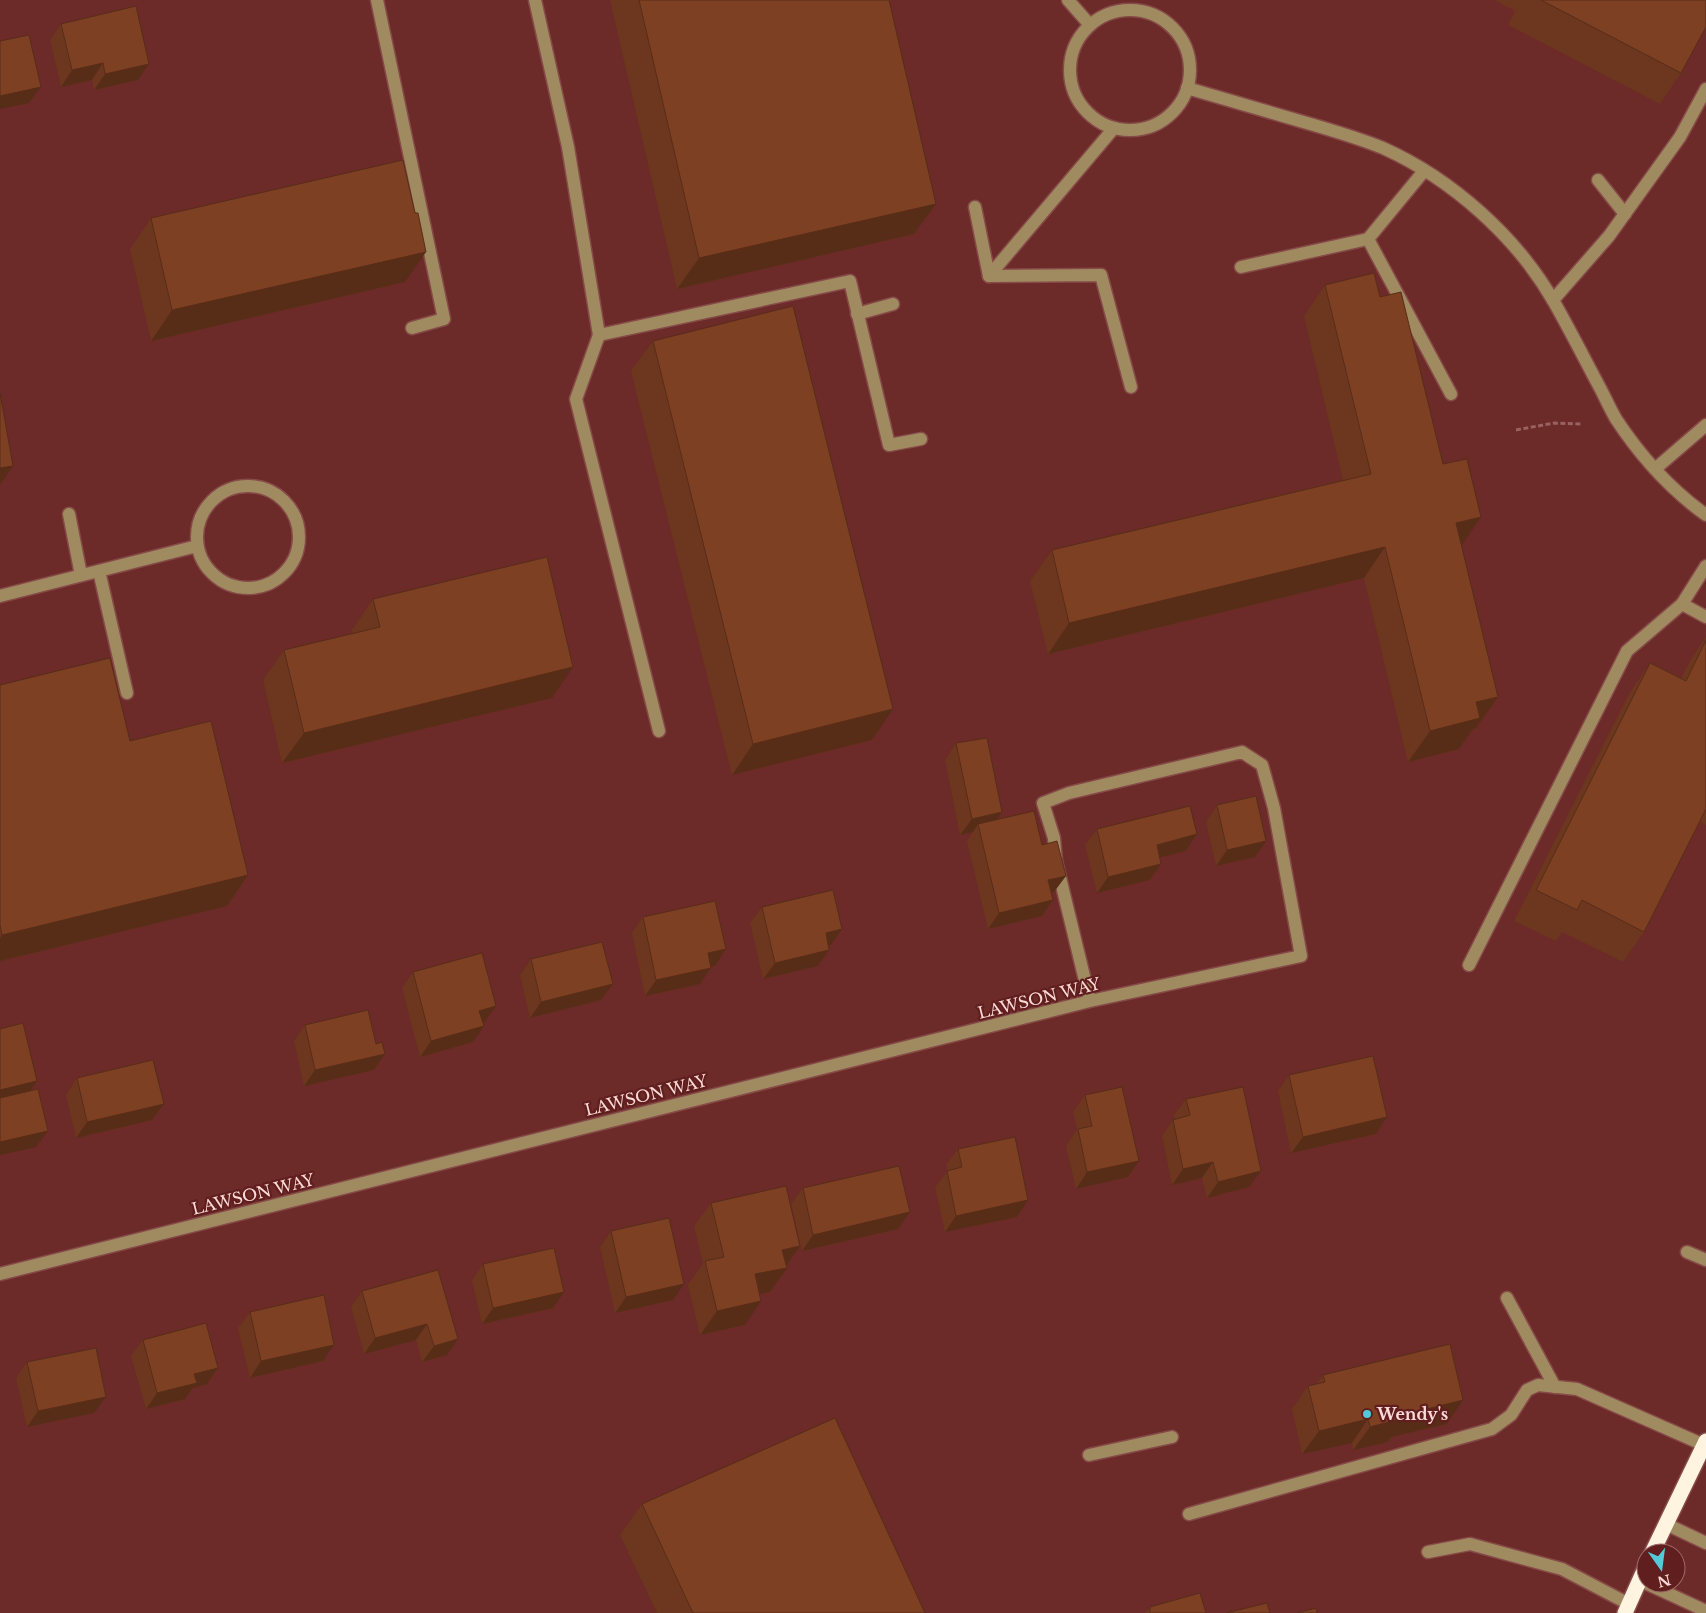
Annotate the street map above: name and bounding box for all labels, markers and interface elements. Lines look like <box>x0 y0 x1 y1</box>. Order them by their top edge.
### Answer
street label: LAWSON WAY <box>976 973 1103 1023</box>
street label: LAWSON WAY <box>583 1070 710 1120</box>
street label: LAWSON WAY <box>190 1169 317 1219</box>
place label: Wendy's <box>1376 1404 1448 1424</box>
marker: Wendy's <box>1361 1408 1373 1420</box>
north arrow <box>1636 1543 1686 1593</box>
text: N <box>1656 1570 1673 1591</box>

